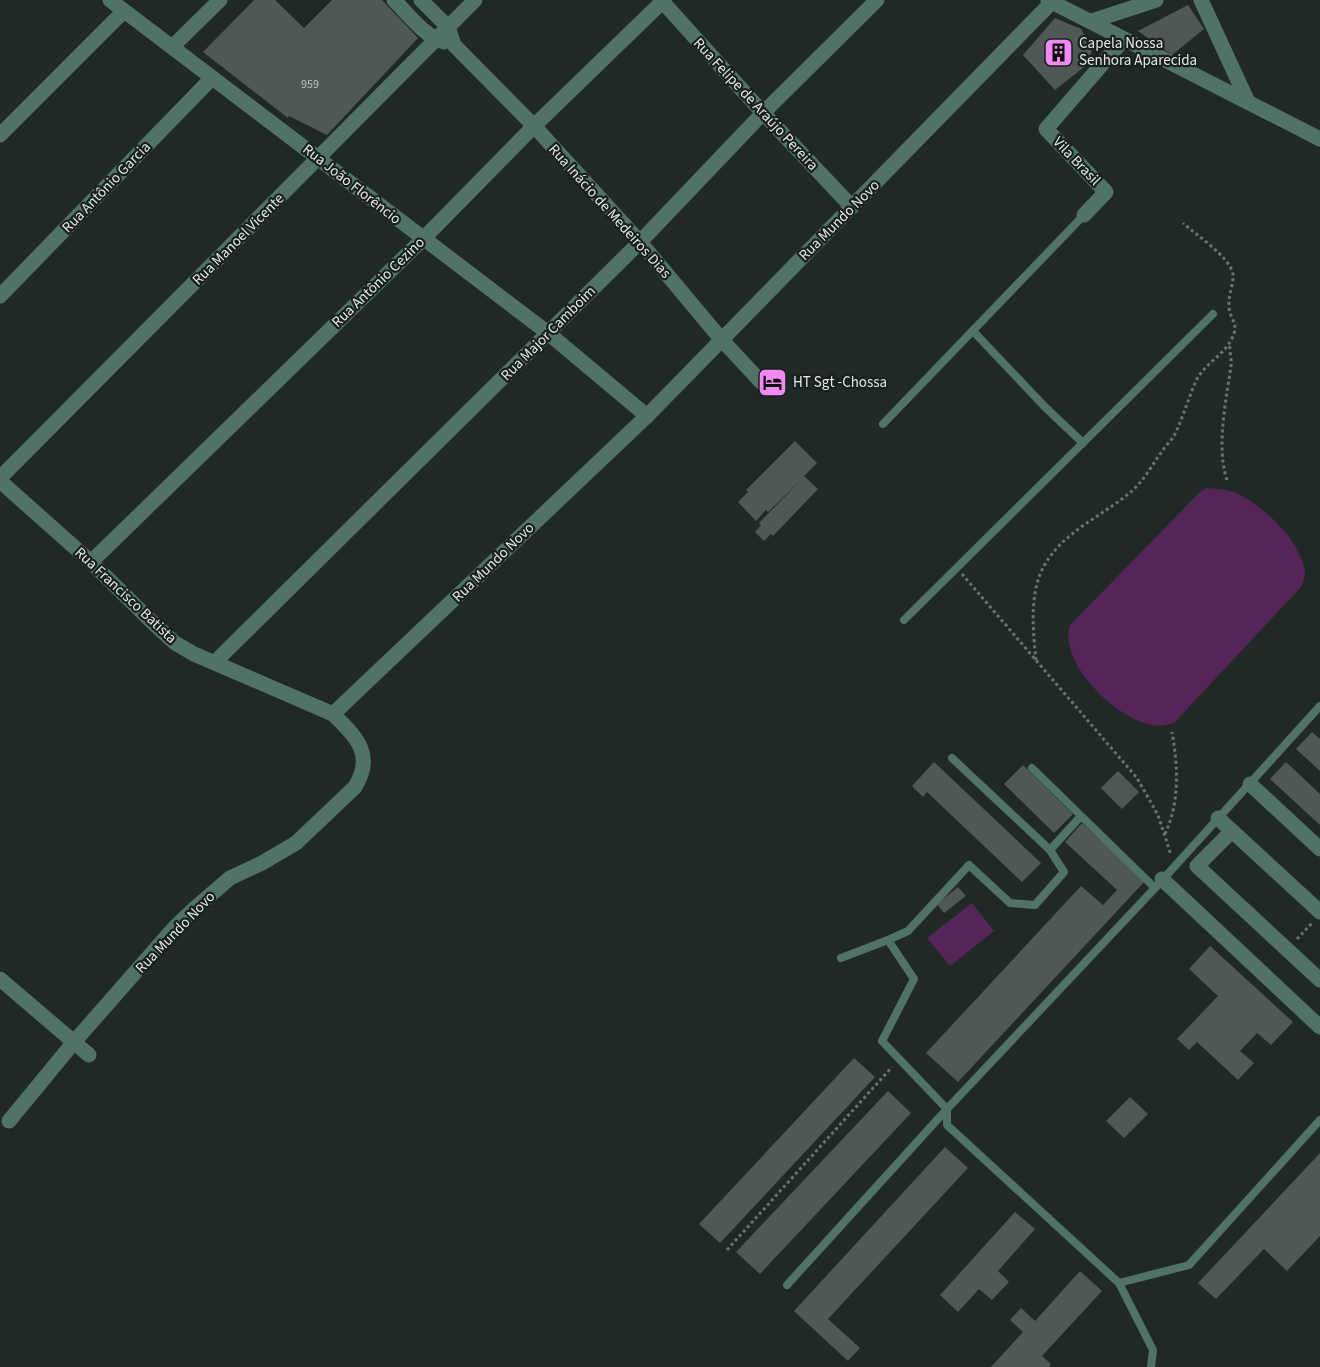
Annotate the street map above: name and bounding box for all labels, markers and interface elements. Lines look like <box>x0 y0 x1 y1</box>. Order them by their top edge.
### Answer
street label: Rua Felipe de Araújo Pereira <box>688 33 823 175</box>
place label: Capela Nossa Senhora Aparecida <box>1079 33 1197 71</box>
building icon: Capela Nossa Senhora Aparecida <box>1042 36 1074 68</box>
house number: 959 <box>301 76 319 93</box>
street label: Vila Brasil <box>1048 132 1105 191</box>
street label: Rua Antônio Garcia <box>57 137 155 238</box>
street label: Rua João Florêncio <box>298 139 405 230</box>
street label: Rua Inácio de Medeiros Dias <box>543 140 676 283</box>
street label: Rua Mundo Novo <box>794 175 885 266</box>
street label: Rua Manoel Vicente <box>188 189 289 290</box>
street label: Rua Antônio Cezino <box>327 232 430 332</box>
street label: Rua Major Camboim <box>496 281 601 386</box>
hotel icon: HT Sgt -Chossa <box>756 366 788 398</box>
place label: HT Sgt -Chossa <box>793 372 887 393</box>
street label: Rua Mundo Novo <box>448 518 539 607</box>
street label: Rua Francisco Batista <box>70 542 181 648</box>
street label: Rua Mundo Novo <box>131 887 220 978</box>

